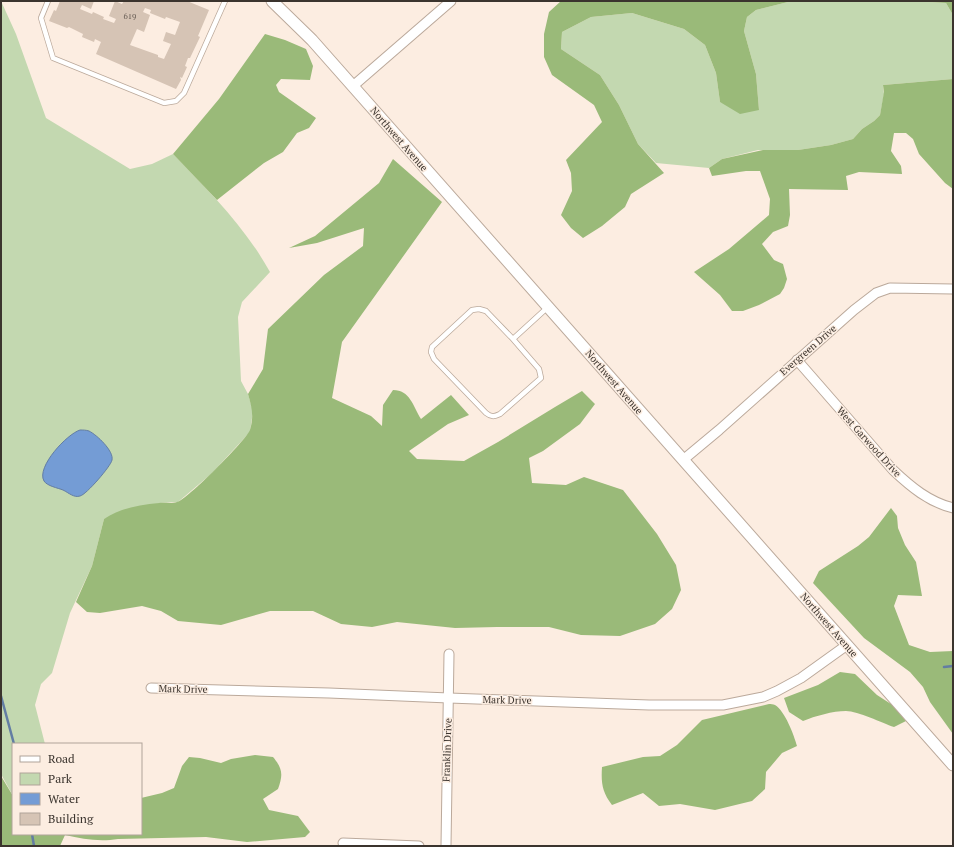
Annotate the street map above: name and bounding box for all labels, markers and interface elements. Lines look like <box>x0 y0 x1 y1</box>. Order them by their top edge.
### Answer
house number: 619 <box>124 11 136 21</box>
street label: Northwest Avenue <box>367 104 431 174</box>
street label: Evergreen Drive <box>777 322 839 378</box>
street label: Northwest Avenue <box>582 347 646 417</box>
street label: West Garwood Drive <box>834 404 904 480</box>
street label: Northwest Avenue <box>797 590 861 660</box>
street label: Mark Drive <box>158 682 208 696</box>
street label: Mark Drive <box>482 693 532 707</box>
street label: Franklin Drive <box>439 718 455 782</box>
legend <box>12 743 142 835</box>
text: Road <box>48 751 75 766</box>
text: Park <box>48 771 73 786</box>
text: Water <box>48 791 80 806</box>
text: Building <box>48 811 94 826</box>

